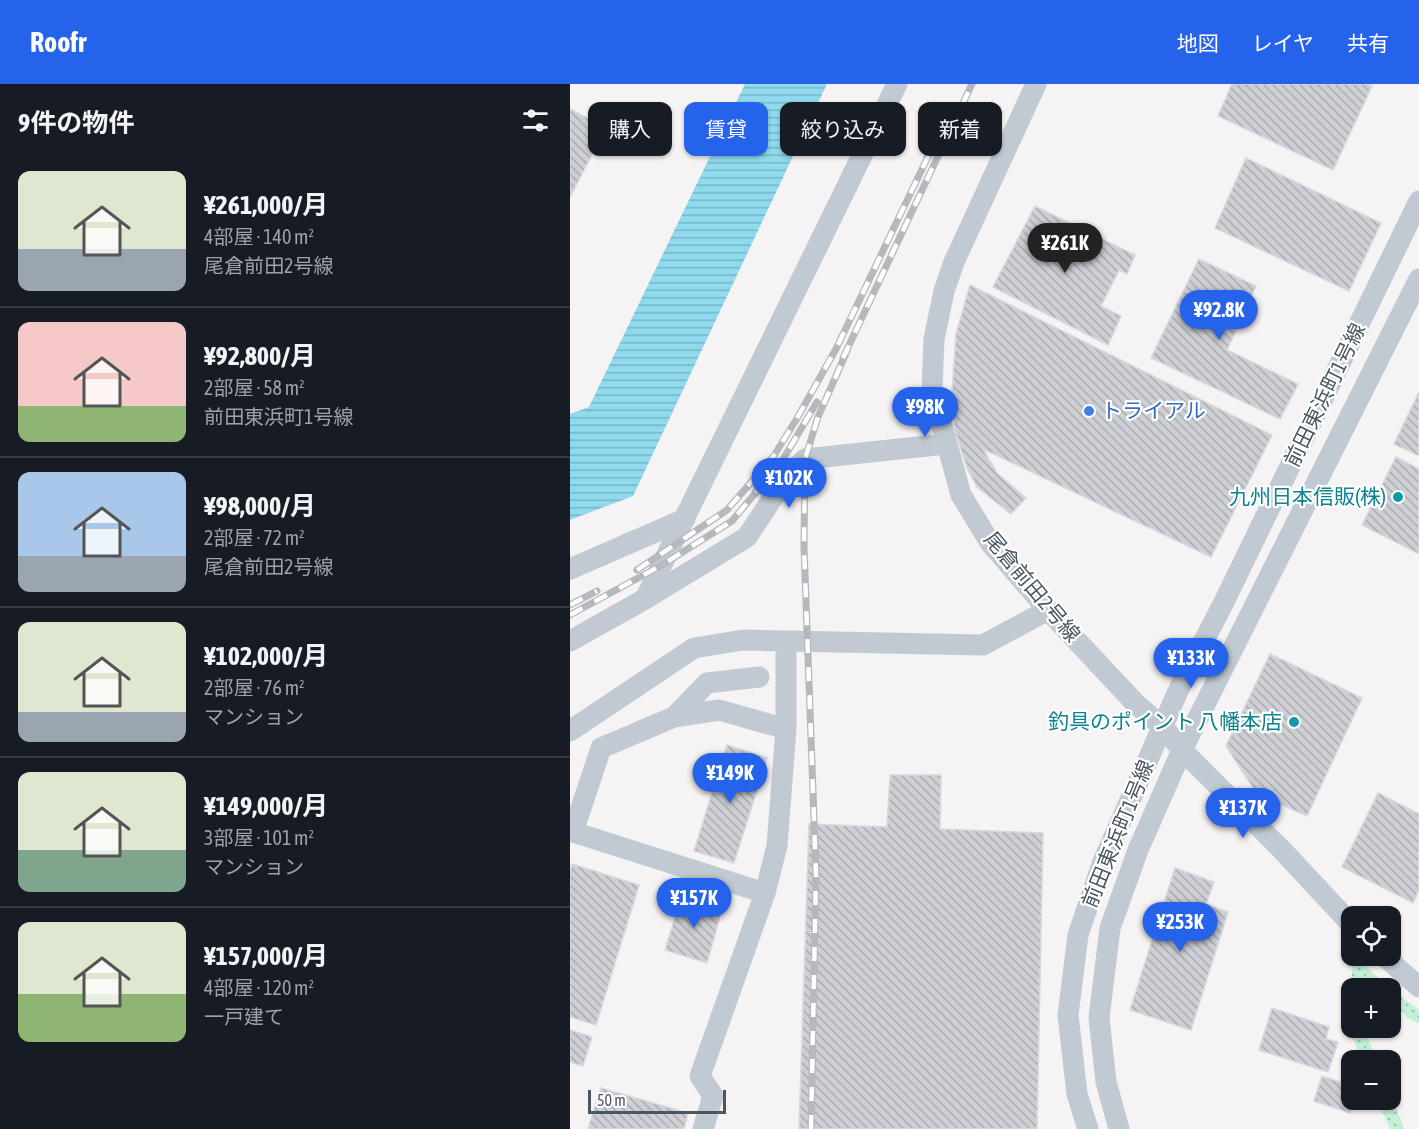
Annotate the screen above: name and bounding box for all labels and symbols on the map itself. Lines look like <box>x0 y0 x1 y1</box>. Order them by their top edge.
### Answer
pin: ¥261K <box>1023 223 1107 274</box>
pin: ¥92.8K <box>1170 290 1268 341</box>
street label: 前田東浜町1号線 <box>1279 319 1369 470</box>
pin: ¥98K <box>889 387 961 438</box>
place label: トライアル <box>1101 398 1206 422</box>
marker: トライアル <box>1082 404 1096 418</box>
pin: ¥102K <box>747 458 831 509</box>
place label: 九州日本信販(株) <box>1229 484 1386 508</box>
marker: 九州日本信販(株) <box>1391 490 1405 504</box>
street label: 尾倉前田2号線 <box>980 527 1086 646</box>
pin: ¥133K <box>1149 638 1233 689</box>
place label: 釣具のポイント 八幡本店 <box>1048 709 1282 733</box>
marker: 釣具のポイント 八幡本店 <box>1287 715 1301 729</box>
pin: ¥149K <box>688 753 772 804</box>
street label: 前田東浜町1号線 <box>1077 756 1158 911</box>
pin: ¥137K <box>1201 788 1285 839</box>
pin: ¥157K <box>652 878 736 929</box>
pin: ¥253K <box>1138 902 1222 953</box>
scale bar <box>588 1087 726 1114</box>

